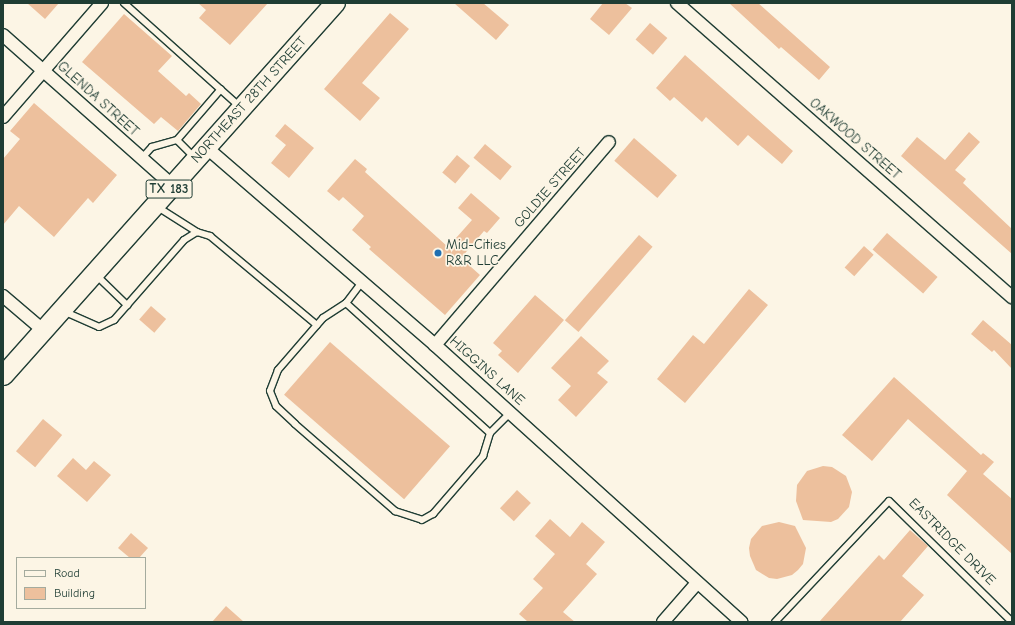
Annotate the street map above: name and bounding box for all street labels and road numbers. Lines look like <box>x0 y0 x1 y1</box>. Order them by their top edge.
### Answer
street label: NORTHEAST 28TH STREET <box>188 33 310 167</box>
street label: GLENDA STREET <box>54 58 142 140</box>
street label: OAKWOOD STREET <box>806 95 904 183</box>
street label: GOLDIE STREET <box>511 145 589 231</box>
road number: TX 183 <box>145 178 193 200</box>
street label: HIGGINS LANE <box>446 333 528 409</box>
street label: EASTRIDGE DRIVE <box>905 495 999 589</box>

